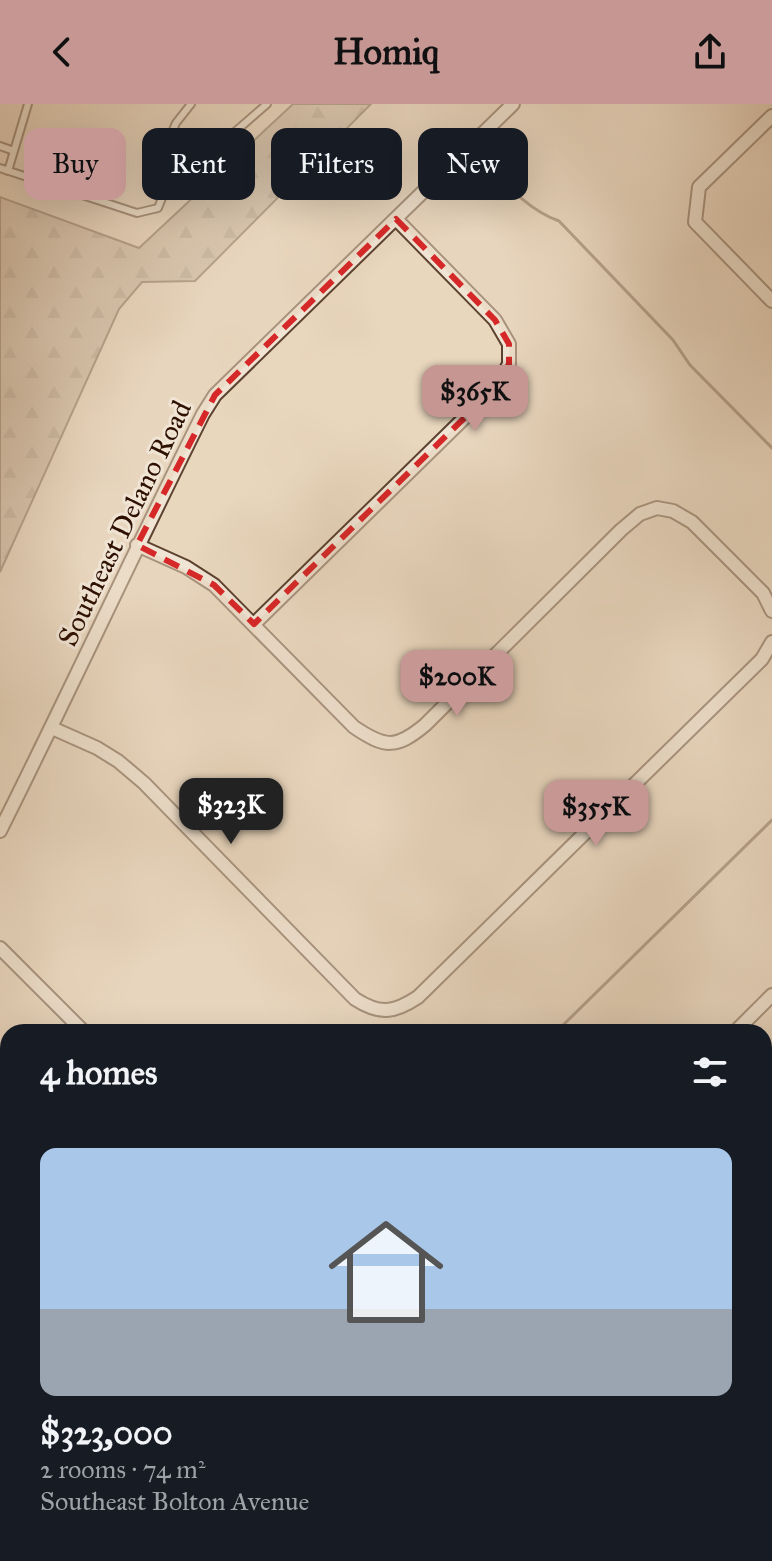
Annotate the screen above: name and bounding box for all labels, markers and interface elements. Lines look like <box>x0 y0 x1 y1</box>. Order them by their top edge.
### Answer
icon: back <box>40 30 84 74</box>
text: Homiq <box>333 30 439 74</box>
icon: share <box>688 30 732 74</box>
chip: Buy <box>24 128 126 200</box>
chip: Rent <box>142 128 255 200</box>
chip: Filters <box>271 128 402 200</box>
chip: New <box>418 128 528 200</box>
pin: $365K <box>419 365 531 433</box>
text: $365K <box>440 375 510 407</box>
street label: Southeast Delano Road <box>50 395 199 652</box>
pin: $200K <box>401 650 513 718</box>
text: $200K <box>418 660 496 692</box>
pin: $323K <box>175 778 287 846</box>
pin: $355K <box>540 780 652 848</box>
text: $323K <box>197 788 265 820</box>
text: $355K <box>562 790 630 822</box>
icon: filters <box>688 1050 732 1094</box>
text: 4 homes <box>40 1052 157 1093</box>
icon: home <box>314 1200 458 1344</box>
text: $323,000 <box>40 1412 173 1453</box>
text: 2 rooms · 74 m² <box>40 1453 206 1485</box>
text: Southeast Bolton Avenue <box>40 1485 309 1517</box>

